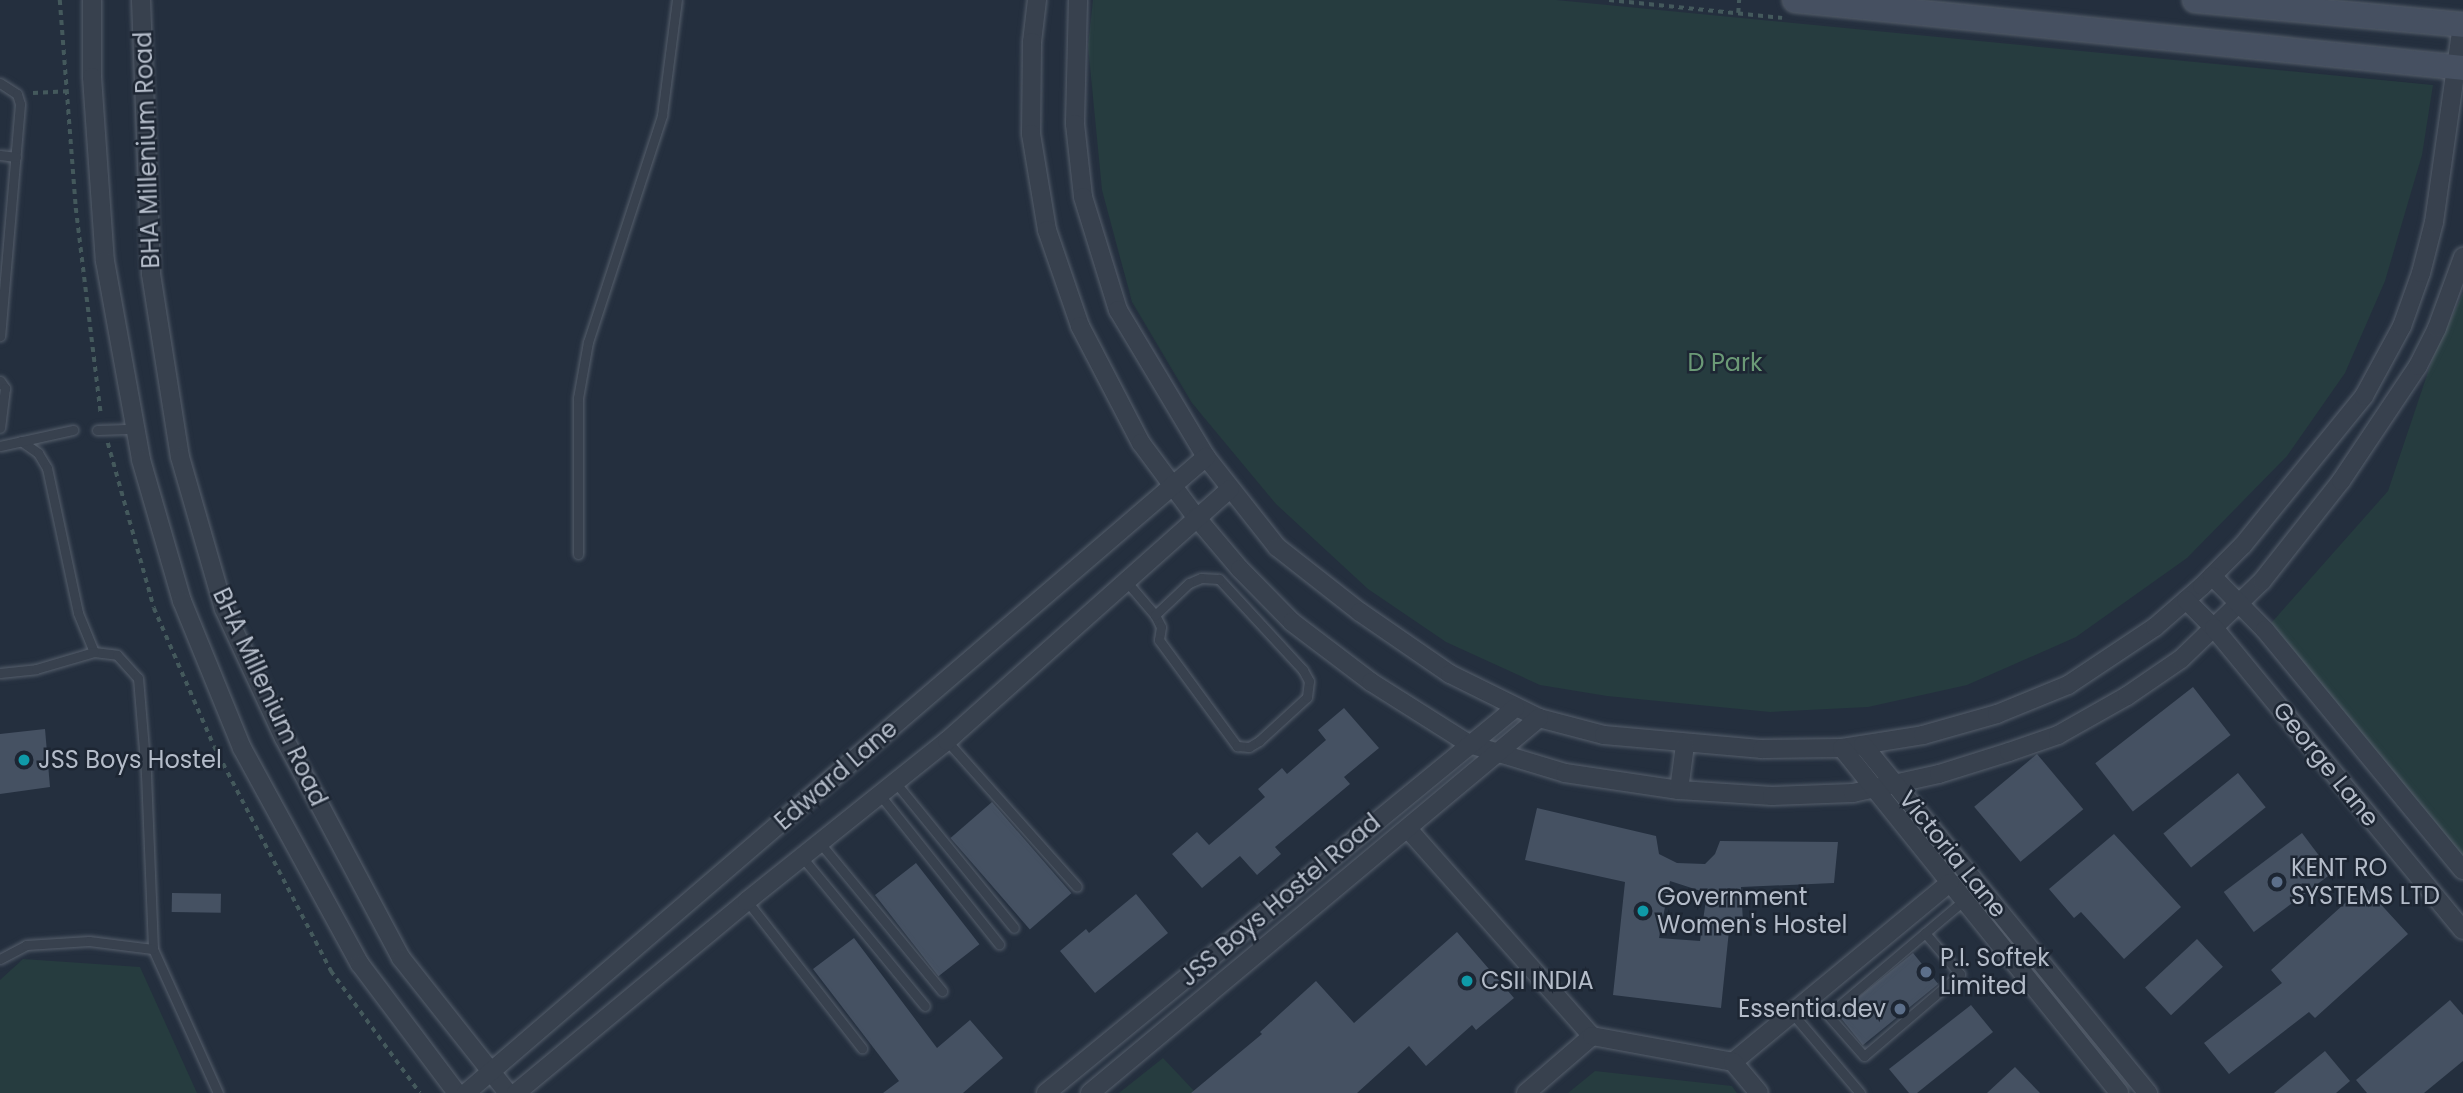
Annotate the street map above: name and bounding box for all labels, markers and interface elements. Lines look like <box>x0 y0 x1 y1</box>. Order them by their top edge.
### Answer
street label: BHA Millenium Road <box>128 31 166 269</box>
park label: D Park <box>1688 349 1762 377</box>
street label: BHA Millenium Road <box>207 583 333 811</box>
street label: George Lane <box>2267 696 2385 832</box>
street label: Edward Lane <box>769 714 903 836</box>
place label: JSS Boys Hostel <box>38 746 222 774</box>
marker: JSS Boys Hostel <box>16 752 32 768</box>
street label: Victoria Lane <box>1893 785 2013 923</box>
street label: JSS Boys Hostel Road <box>1174 808 1386 992</box>
place label: KENT RO SYSTEMS LTD <box>2291 854 2440 910</box>
marker: KENT RO SYSTEMS LTD <box>2269 874 2285 890</box>
place label: Government Women's Hostel <box>1657 883 1848 939</box>
marker: Government Women's Hostel <box>1635 903 1651 919</box>
place label: P.I. Softek Limited <box>1940 944 2050 1000</box>
marker: P.I. Softek Limited <box>1918 964 1934 980</box>
place label: CSII INDIA <box>1481 967 1594 995</box>
marker: CSII INDIA <box>1459 973 1475 989</box>
place label: Essentia.dev <box>1738 995 1886 1023</box>
marker: Essentia.dev <box>1892 1001 1908 1017</box>

